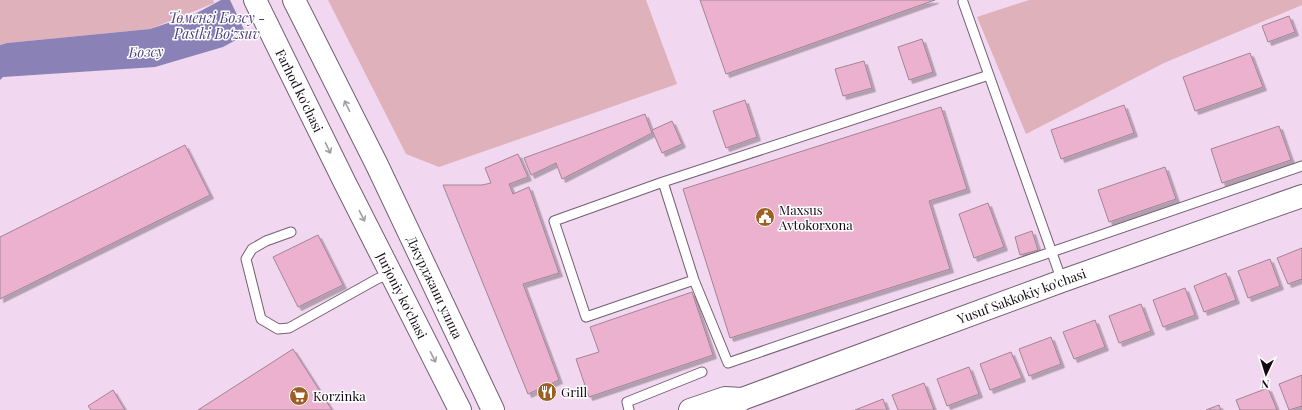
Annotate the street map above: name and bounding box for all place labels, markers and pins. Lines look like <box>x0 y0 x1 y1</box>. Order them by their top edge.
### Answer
place label: Maxsus Avtokorxona <box>778 201 853 233</box>
public building icon: Maxsus Avtokorxona <box>754 206 776 228</box>
restaurant icon: Grill <box>536 381 558 403</box>
place label: Grill <box>561 383 587 400</box>
supermarket icon: Korzinka <box>288 385 310 407</box>
place label: Korzinka <box>313 387 366 404</box>

